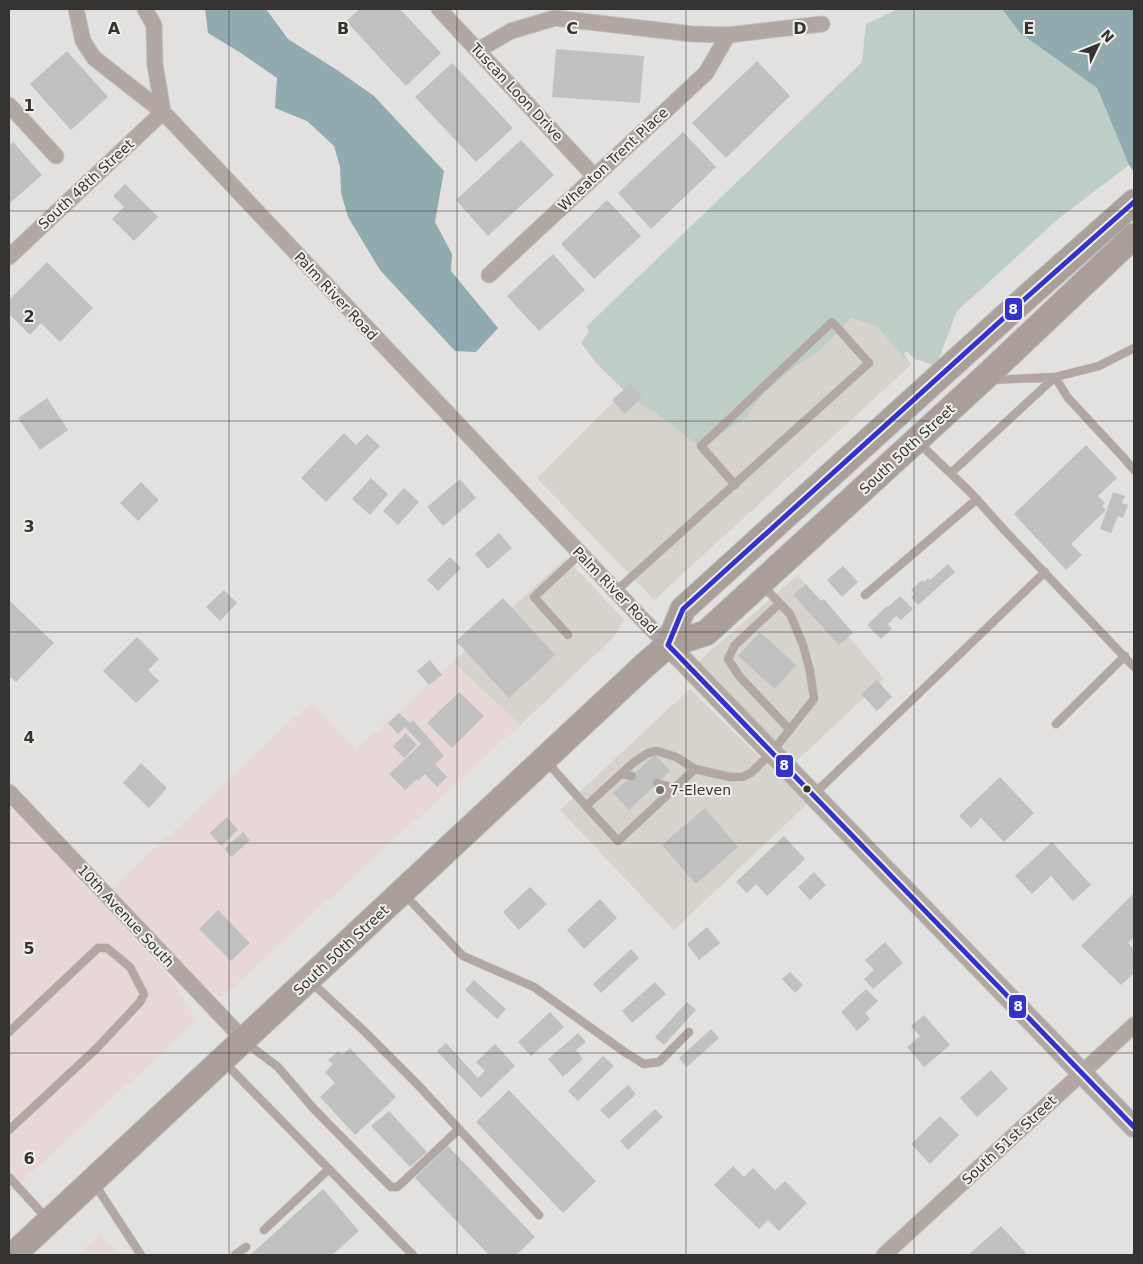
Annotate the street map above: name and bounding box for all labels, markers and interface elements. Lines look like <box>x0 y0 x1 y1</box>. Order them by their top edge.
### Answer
text: A <box>108 19 121 38</box>
text: B <box>337 19 349 38</box>
text: C <box>566 19 578 38</box>
text: D <box>793 19 807 38</box>
text: E <box>1024 19 1034 38</box>
north arrow <box>1073 20 1123 70</box>
text: N <box>1098 26 1117 46</box>
street label: Tuscan Loon Drive <box>467 39 566 144</box>
text: 1 <box>23 96 35 115</box>
street label: Wheaton Trent Place <box>555 104 671 214</box>
street label: South 48th Street <box>35 135 137 232</box>
street label: Palm River Road <box>291 249 381 343</box>
line badge: 8 <box>1004 297 1023 321</box>
text: 8 <box>1008 301 1018 317</box>
text: 2 <box>23 307 35 326</box>
street label: South 50th Street <box>856 400 958 497</box>
text: 3 <box>23 517 35 536</box>
street label: Palm River Road <box>570 543 660 637</box>
text: 4 <box>23 728 35 747</box>
line badge: 8 <box>775 754 794 778</box>
text: 8 <box>779 757 789 773</box>
place label: 7-Eleven <box>670 782 731 798</box>
marker: 7-Eleven <box>654 784 666 796</box>
unlabelled marker <box>802 784 812 794</box>
street label: 10th Avenue South <box>75 862 177 970</box>
street label: South 50th Street <box>290 901 392 998</box>
text: 5 <box>23 939 35 958</box>
line badge: 8 <box>1008 994 1027 1019</box>
text: 8 <box>1013 998 1023 1014</box>
street label: South 51st Street <box>959 1092 1060 1188</box>
text: 6 <box>23 1149 35 1168</box>

